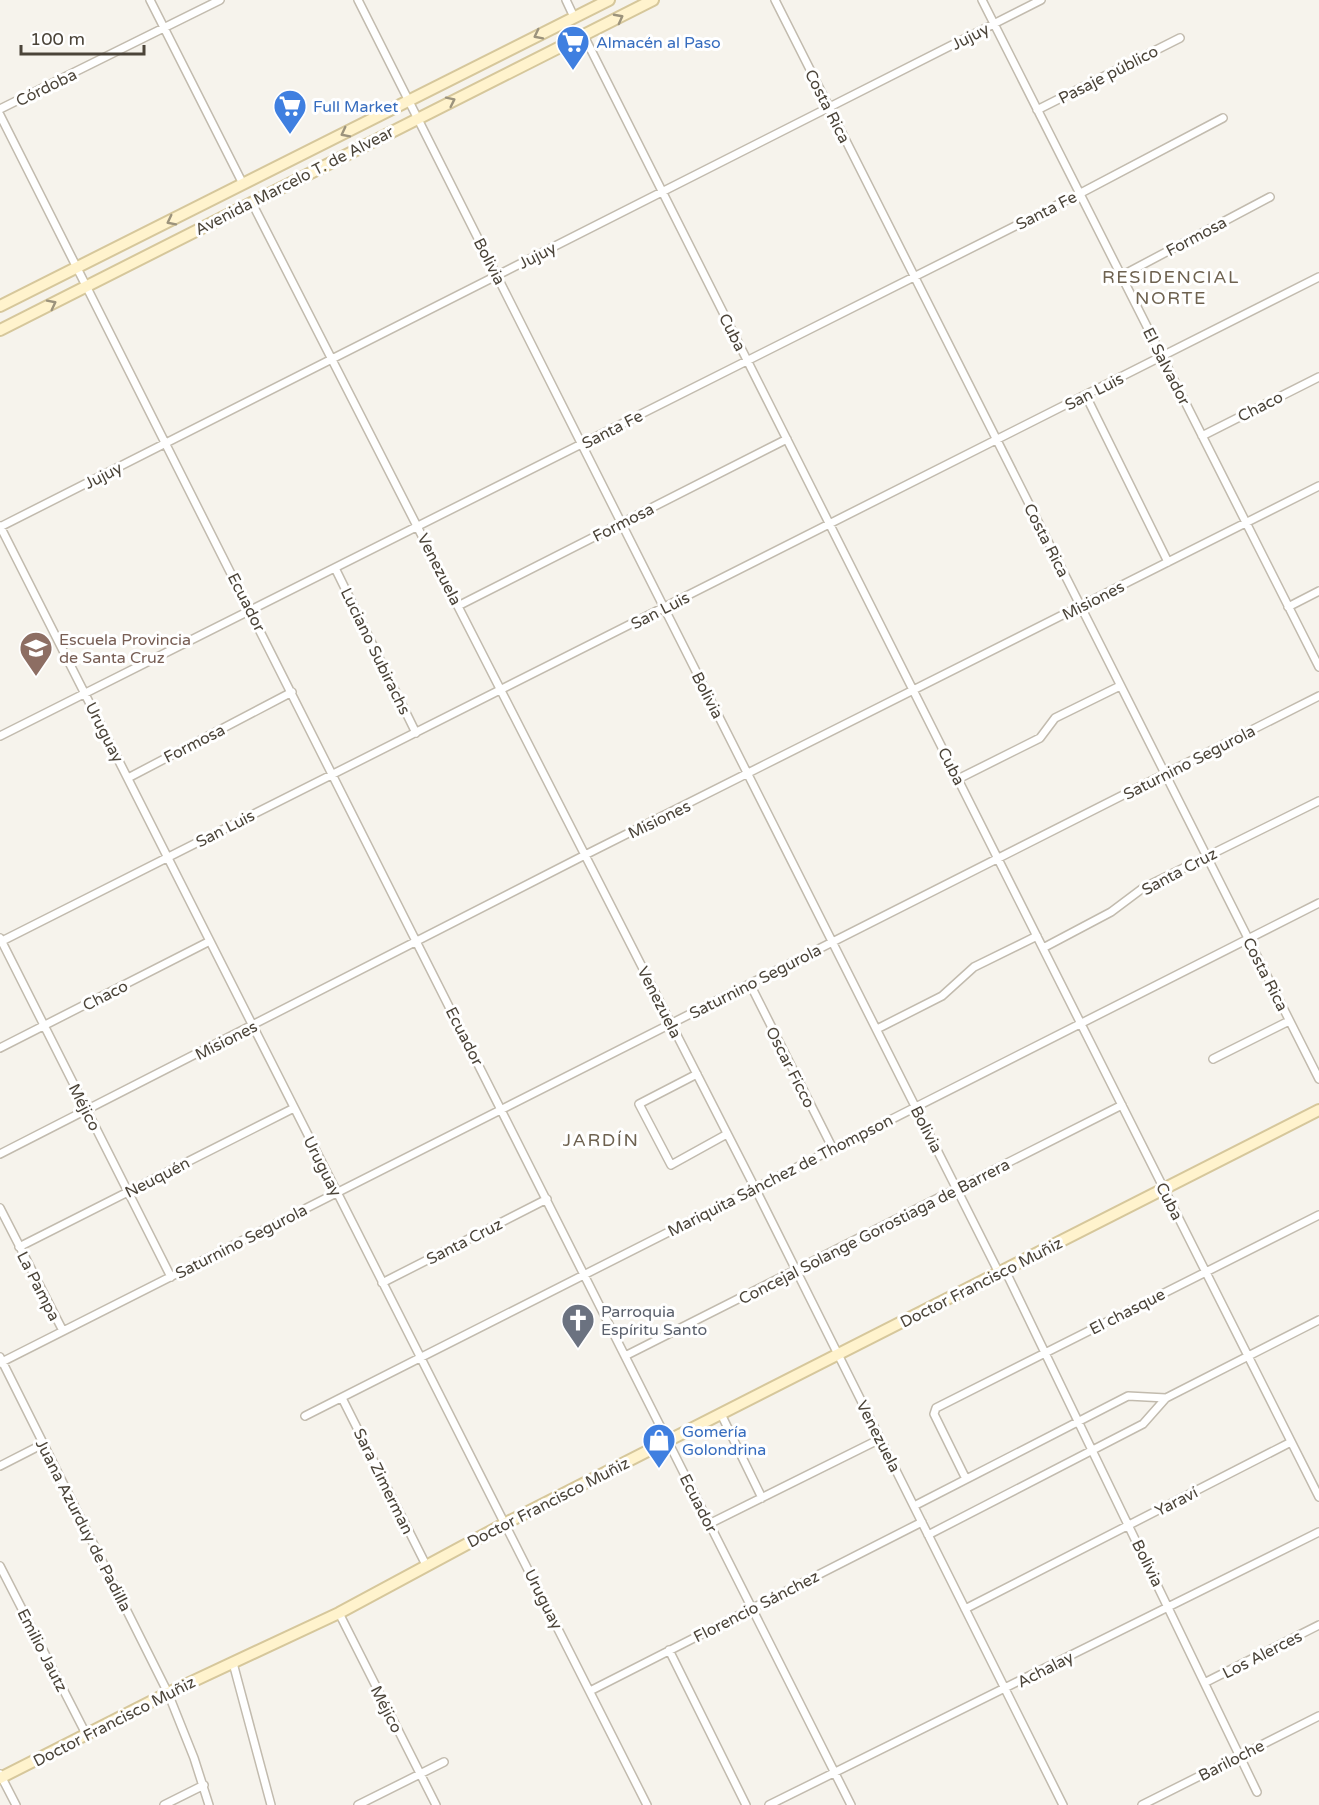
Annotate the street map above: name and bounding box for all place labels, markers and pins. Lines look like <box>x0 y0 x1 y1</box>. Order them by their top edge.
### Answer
supermarket icon: Almacén al Paso <box>555 24 591 71</box>
place label: Almacén al Paso <box>596 33 721 53</box>
supermarket icon: Full Market <box>272 88 308 135</box>
place label: Full Market <box>313 97 398 117</box>
school or university icon: Escuela Provincia de Santa Cruz <box>18 630 54 677</box>
place label: Escuela Provincia de Santa Cruz <box>59 630 191 668</box>
church icon: Parroquia Espíritu Santo <box>560 1302 596 1349</box>
place label: Parroquia Espíritu Santo <box>601 1302 707 1340</box>
shop icon: Gomería Golondrina <box>641 1422 677 1469</box>
place label: Gomería Golondrina <box>682 1422 766 1460</box>

